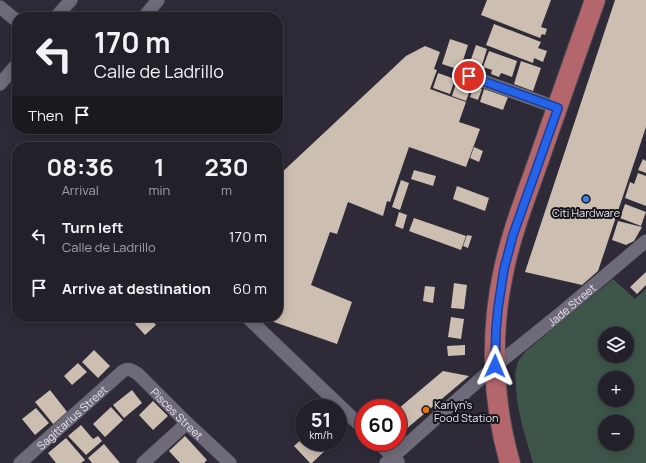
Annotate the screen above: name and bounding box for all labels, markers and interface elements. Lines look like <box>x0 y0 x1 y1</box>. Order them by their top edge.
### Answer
text: 170 m <box>94 23 170 61</box>
icon: left <box>28 28 80 80</box>
text: Calle de Ladrillo <box>94 59 224 83</box>
pin <box>452 59 486 93</box>
icon: arrive <box>458 65 480 87</box>
icon: arrive <box>71 104 93 126</box>
text: Then <box>28 105 63 126</box>
text: 08:36 <box>46 150 114 183</box>
text: 1 <box>154 150 165 183</box>
text: 230 <box>205 150 249 183</box>
text: Arrival <box>62 181 99 199</box>
text: min <box>148 181 170 199</box>
text: m <box>221 181 232 199</box>
marker: Citi Hardware <box>581 194 591 204</box>
place label: Citi Hardware <box>552 205 621 220</box>
text: Turn left <box>62 217 124 238</box>
icon: left <box>28 225 50 247</box>
text: 170 m <box>229 226 267 247</box>
text: Calle de Ladrillo <box>62 238 156 256</box>
icon: arrive <box>28 277 50 299</box>
text: Arrive at destination <box>62 278 211 299</box>
text: 60 m <box>233 278 267 299</box>
street label: Jade Street <box>544 280 599 329</box>
map controls <box>598 327 634 451</box>
button: layers <box>598 327 634 363</box>
position arrow <box>474 345 516 387</box>
button: + <box>598 371 634 407</box>
street label: Sagittarius Street <box>33 382 110 453</box>
street label: Pisces Street <box>148 384 207 442</box>
place label: Karlyn's Food Station <box>434 397 498 425</box>
speed limit sign: 60 <box>355 399 407 451</box>
marker: Karlyn's Food Station <box>421 405 431 415</box>
text: 51 <box>311 406 331 433</box>
button: − <box>598 415 634 451</box>
text: km/h <box>309 428 333 442</box>

